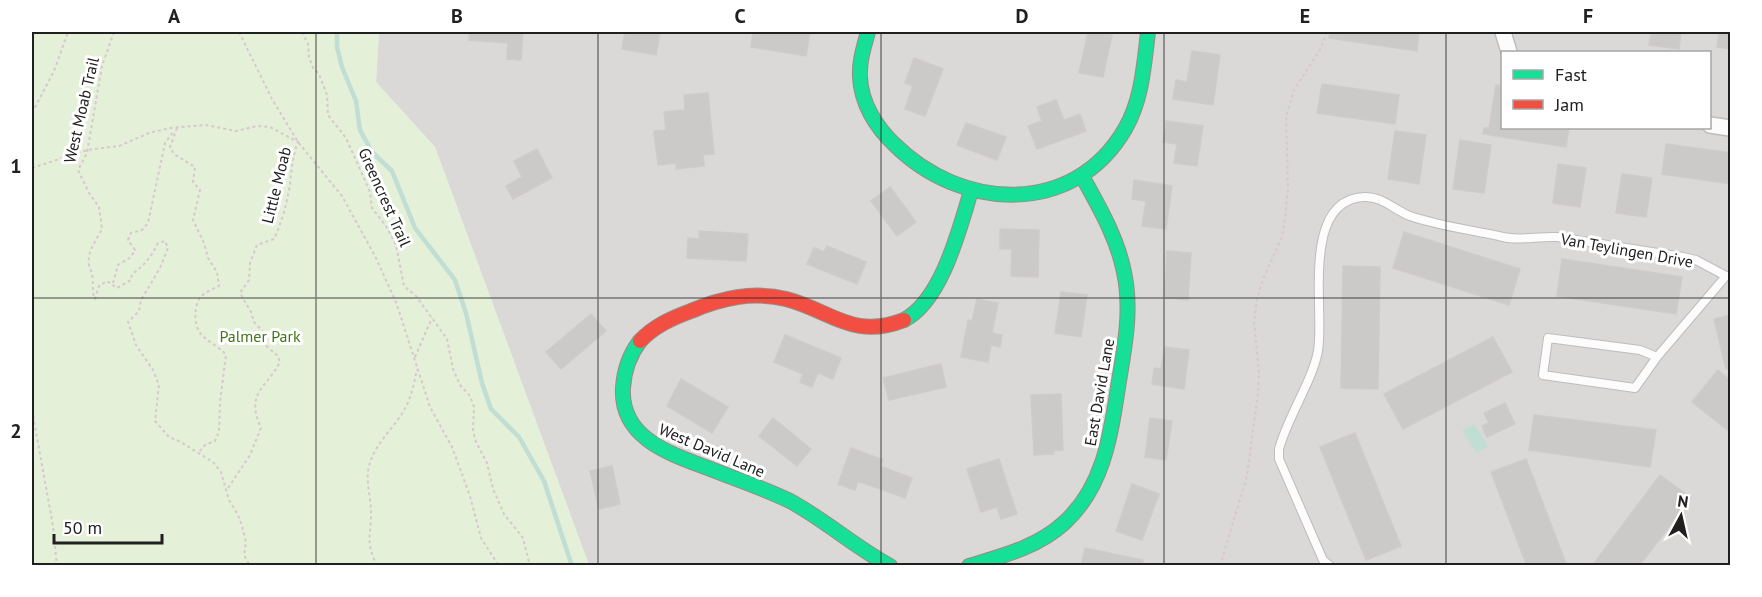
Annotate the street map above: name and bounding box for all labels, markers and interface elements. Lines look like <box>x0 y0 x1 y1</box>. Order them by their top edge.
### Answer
text: A <box>168 3 181 29</box>
text: B <box>451 3 463 29</box>
text: C <box>734 3 746 29</box>
text: D <box>1016 3 1029 29</box>
text: E <box>1300 3 1310 29</box>
text: F <box>1583 3 1593 29</box>
legend <box>1501 51 1711 129</box>
street label: West Moab Trail <box>59 55 103 165</box>
text: Fast <box>1555 63 1587 86</box>
text: Jam <box>1554 93 1584 116</box>
street label: Greencrest Trail <box>354 144 416 250</box>
street label: Little Moab <box>257 145 295 225</box>
text: 1 <box>10 153 22 179</box>
street label: Van Teylingen Drive <box>1558 228 1695 271</box>
park label: Palmer Park <box>219 326 301 346</box>
street label: East David Lane <box>1080 337 1118 447</box>
text: 2 <box>10 418 22 444</box>
street label: West David Lane <box>656 419 768 481</box>
north arrow <box>1651 486 1711 546</box>
text: N <box>1676 491 1690 512</box>
scale bar <box>54 507 162 545</box>
text: 50 m <box>63 516 102 539</box>

